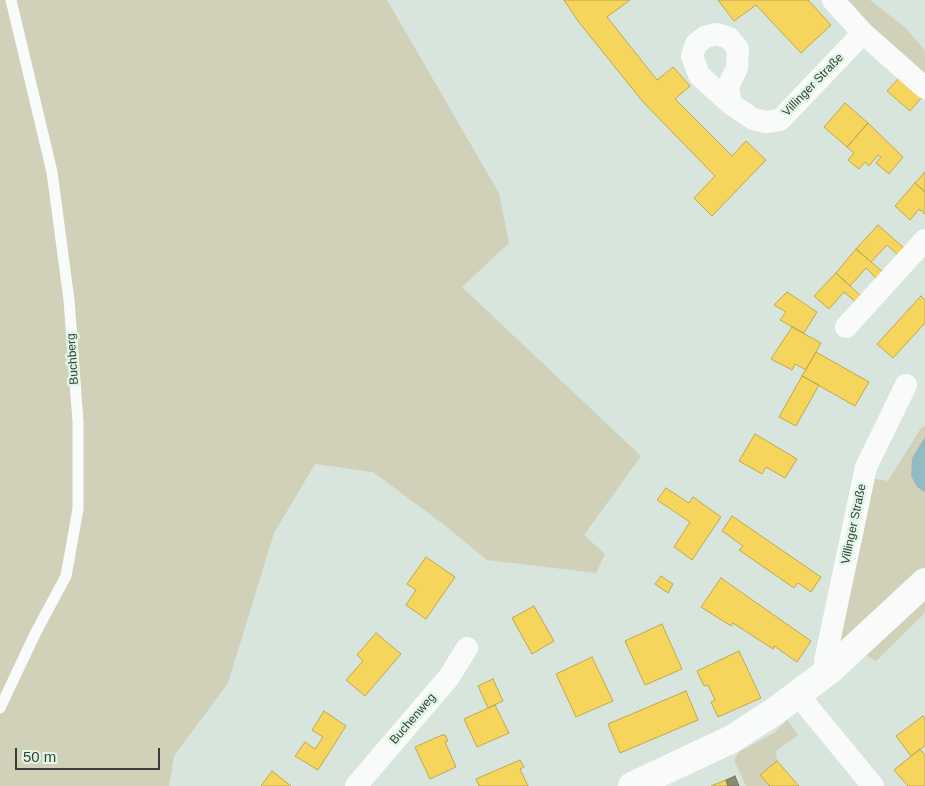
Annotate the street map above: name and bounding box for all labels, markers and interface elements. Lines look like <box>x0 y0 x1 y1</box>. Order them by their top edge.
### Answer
street label: Villinger Straße <box>779 51 847 119</box>
street label: Buchberg <box>64 333 82 385</box>
street label: Villinger Straße <box>838 482 870 566</box>
street label: Buchenweg <box>387 691 439 747</box>
scale bar <box>18 738 162 770</box>
text: 50 m <box>23 748 56 765</box>

